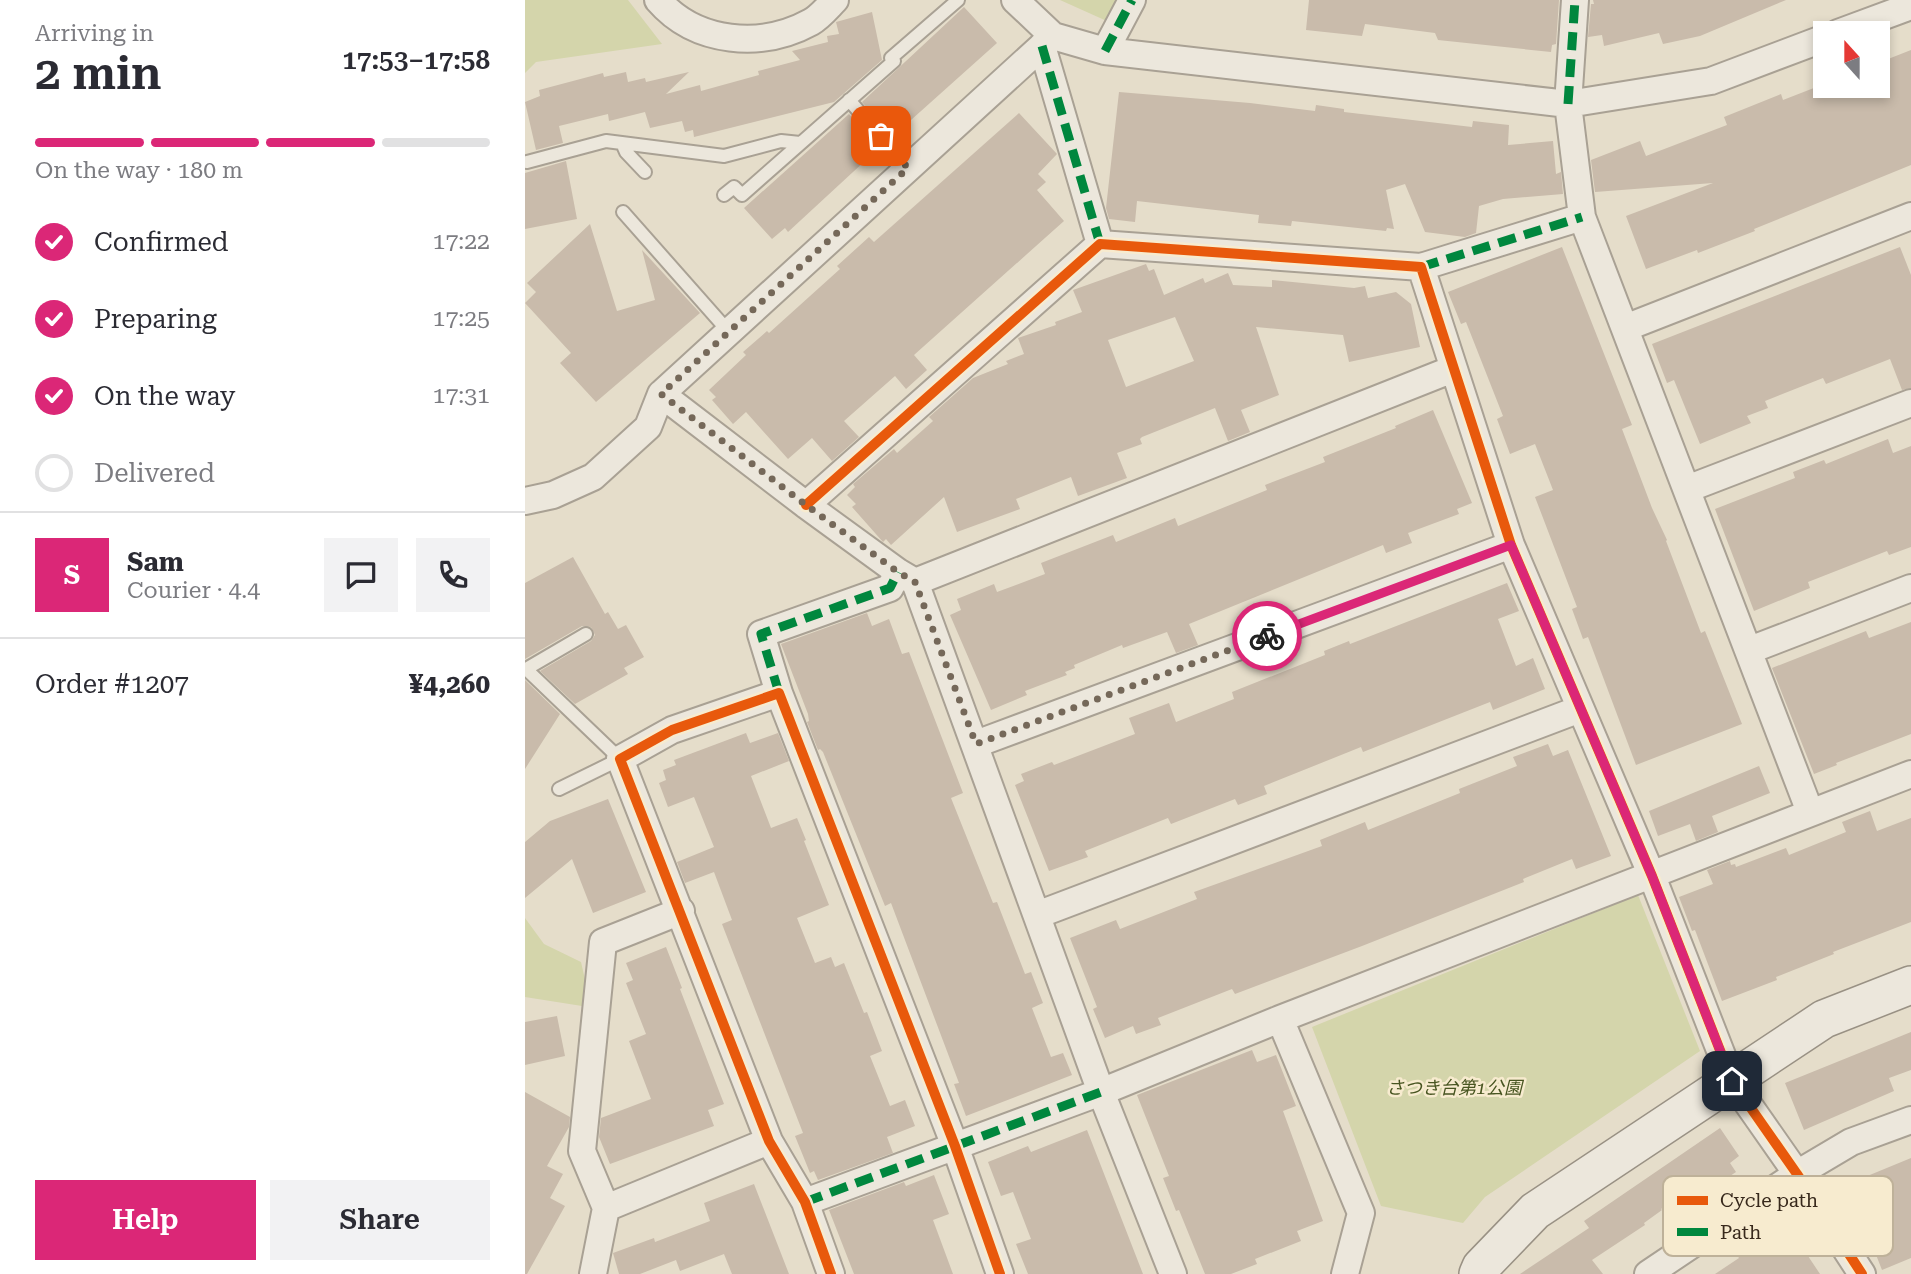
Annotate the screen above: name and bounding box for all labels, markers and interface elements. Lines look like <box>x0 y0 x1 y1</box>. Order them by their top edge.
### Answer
text: Arriving in <box>35 20 154 47</box>
north arrow <box>1813 21 1890 98</box>
map controls <box>1813 21 1890 98</box>
text: 17:53–17:58 <box>342 45 490 75</box>
text: 2 min <box>35 46 162 100</box>
pin <box>851 106 911 166</box>
icon: bag <box>862 117 900 155</box>
text: On the way · 180 m <box>35 157 243 184</box>
icon: check <box>35 223 73 261</box>
text: Confirmed <box>94 227 229 257</box>
text: 17:22 <box>433 228 490 255</box>
icon: check <box>35 300 73 338</box>
text: Preparing <box>94 304 217 334</box>
text: 17:25 <box>433 305 490 332</box>
icon: check <box>35 377 73 415</box>
text: On the way <box>94 381 235 411</box>
text: 17:31 <box>433 382 490 409</box>
text: Delivered <box>94 458 215 488</box>
button: chat <box>324 538 398 612</box>
button: phone <box>416 538 490 612</box>
text: Sam <box>127 547 184 577</box>
text: S <box>64 560 80 590</box>
text: Courier · 4.4 <box>127 577 260 604</box>
courier <box>1232 601 1302 671</box>
icon: bike <box>1248 617 1286 655</box>
text: Order #1207 <box>35 669 189 699</box>
text: ¥4,260 <box>409 669 490 699</box>
pin <box>1702 1051 1762 1111</box>
icon: home <box>1713 1062 1751 1100</box>
park label: さつき台第1公園 <box>1386 1077 1525 1098</box>
legend <box>1663 1176 1893 1256</box>
button: Help <box>35 1180 256 1260</box>
button: Share <box>270 1180 490 1260</box>
text: Cycle path <box>1720 1189 1818 1212</box>
text: Path <box>1720 1221 1761 1244</box>

